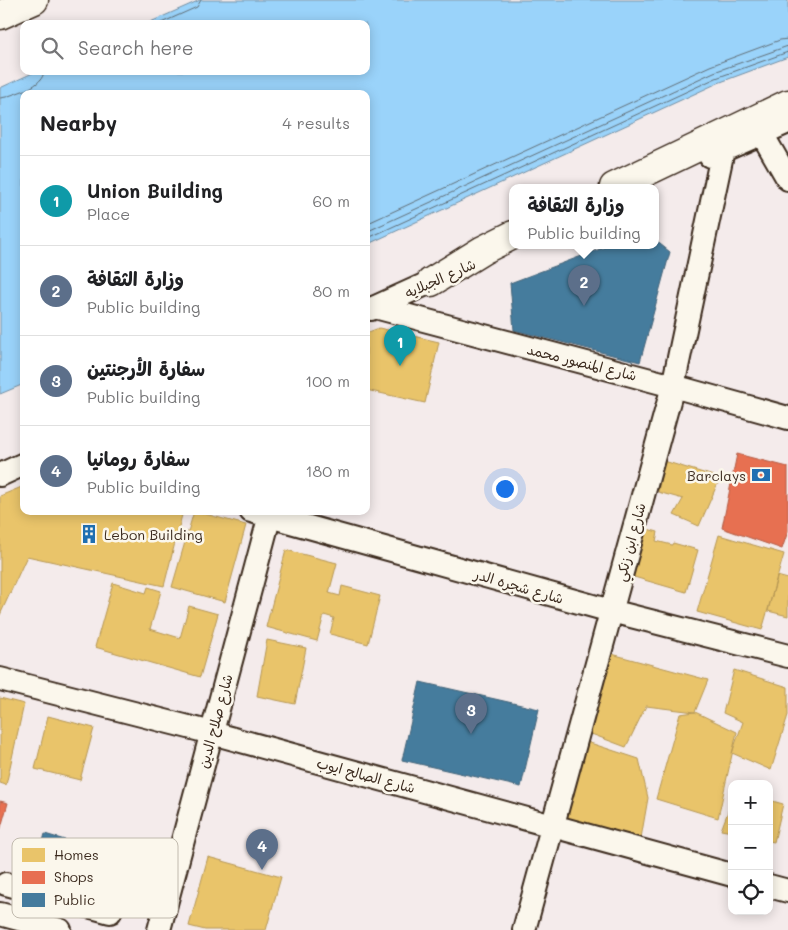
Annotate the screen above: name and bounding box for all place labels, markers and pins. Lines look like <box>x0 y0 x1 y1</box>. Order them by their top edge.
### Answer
pin: 2 <box>568 265 600 306</box>
pin: 1 <box>384 325 416 366</box>
bank icon: Barclays <box>750 464 772 486</box>
place label: Barclays <box>687 466 746 485</box>
building icon: Lebon Building <box>78 523 100 545</box>
place label: Lebon Building <box>104 525 203 544</box>
pin: 3 <box>455 693 487 734</box>
pin: 4 <box>246 829 278 870</box>

